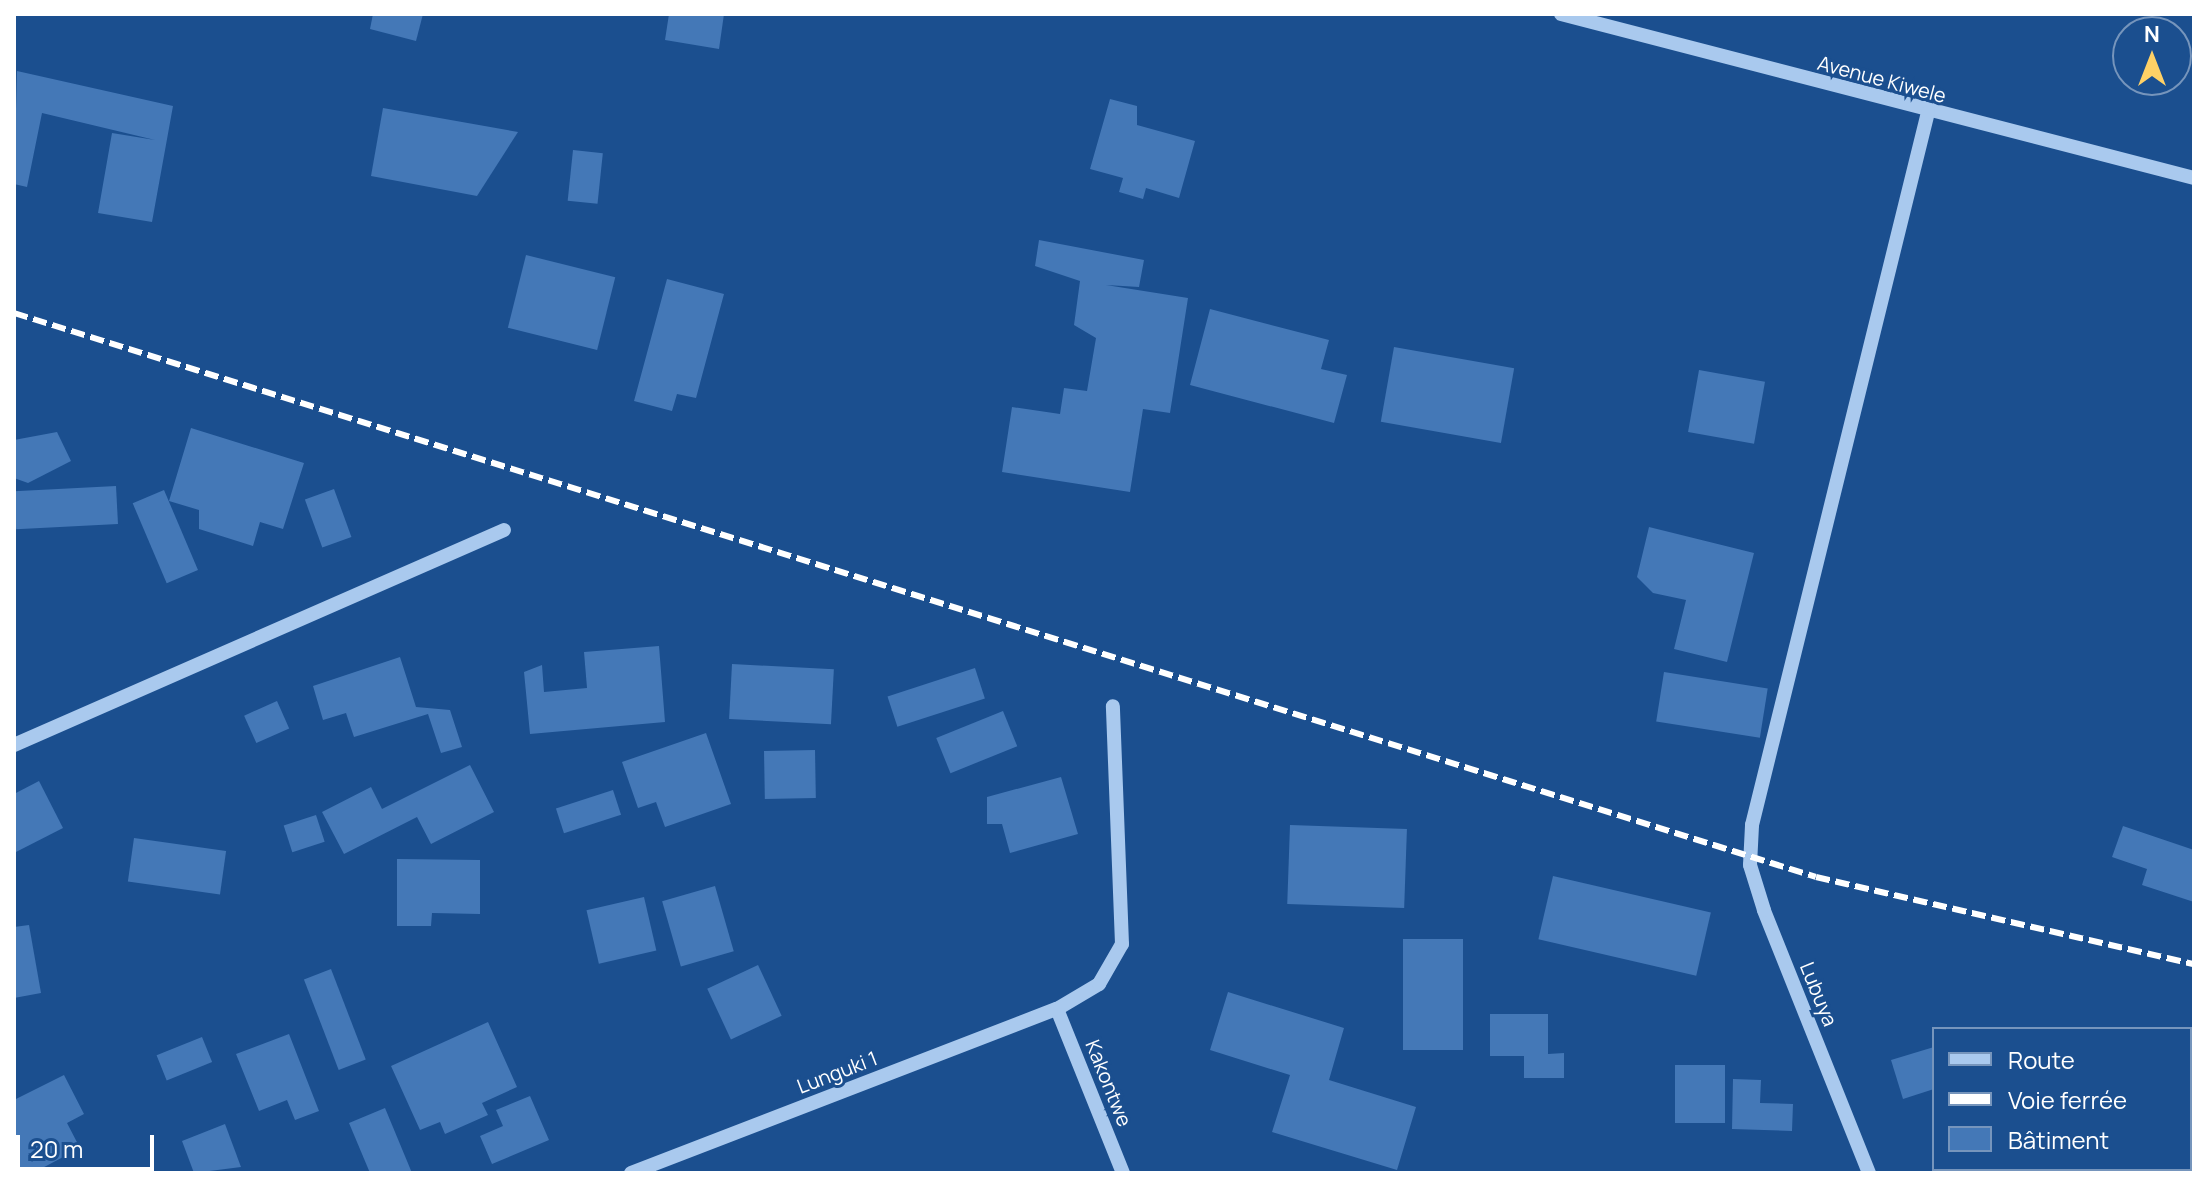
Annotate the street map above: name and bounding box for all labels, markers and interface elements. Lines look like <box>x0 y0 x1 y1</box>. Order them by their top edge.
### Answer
north arrow <box>2112 16 2192 96</box>
text: N <box>2144 19 2160 49</box>
street label: Avenue Kiwele <box>1815 50 1949 108</box>
street label: Lubuya <box>1795 958 1843 1030</box>
legend <box>1932 1027 2192 1171</box>
street label: Kakontwe <box>1081 1036 1137 1130</box>
text: Route <box>2008 1043 2075 1076</box>
street label: Lunguki 1 <box>793 1046 881 1098</box>
text: Voie ferrée <box>2008 1083 2127 1116</box>
scale bar <box>20 1119 158 1169</box>
text: Bâtiment <box>2008 1123 2109 1156</box>
text: 20 m <box>30 1132 83 1165</box>

